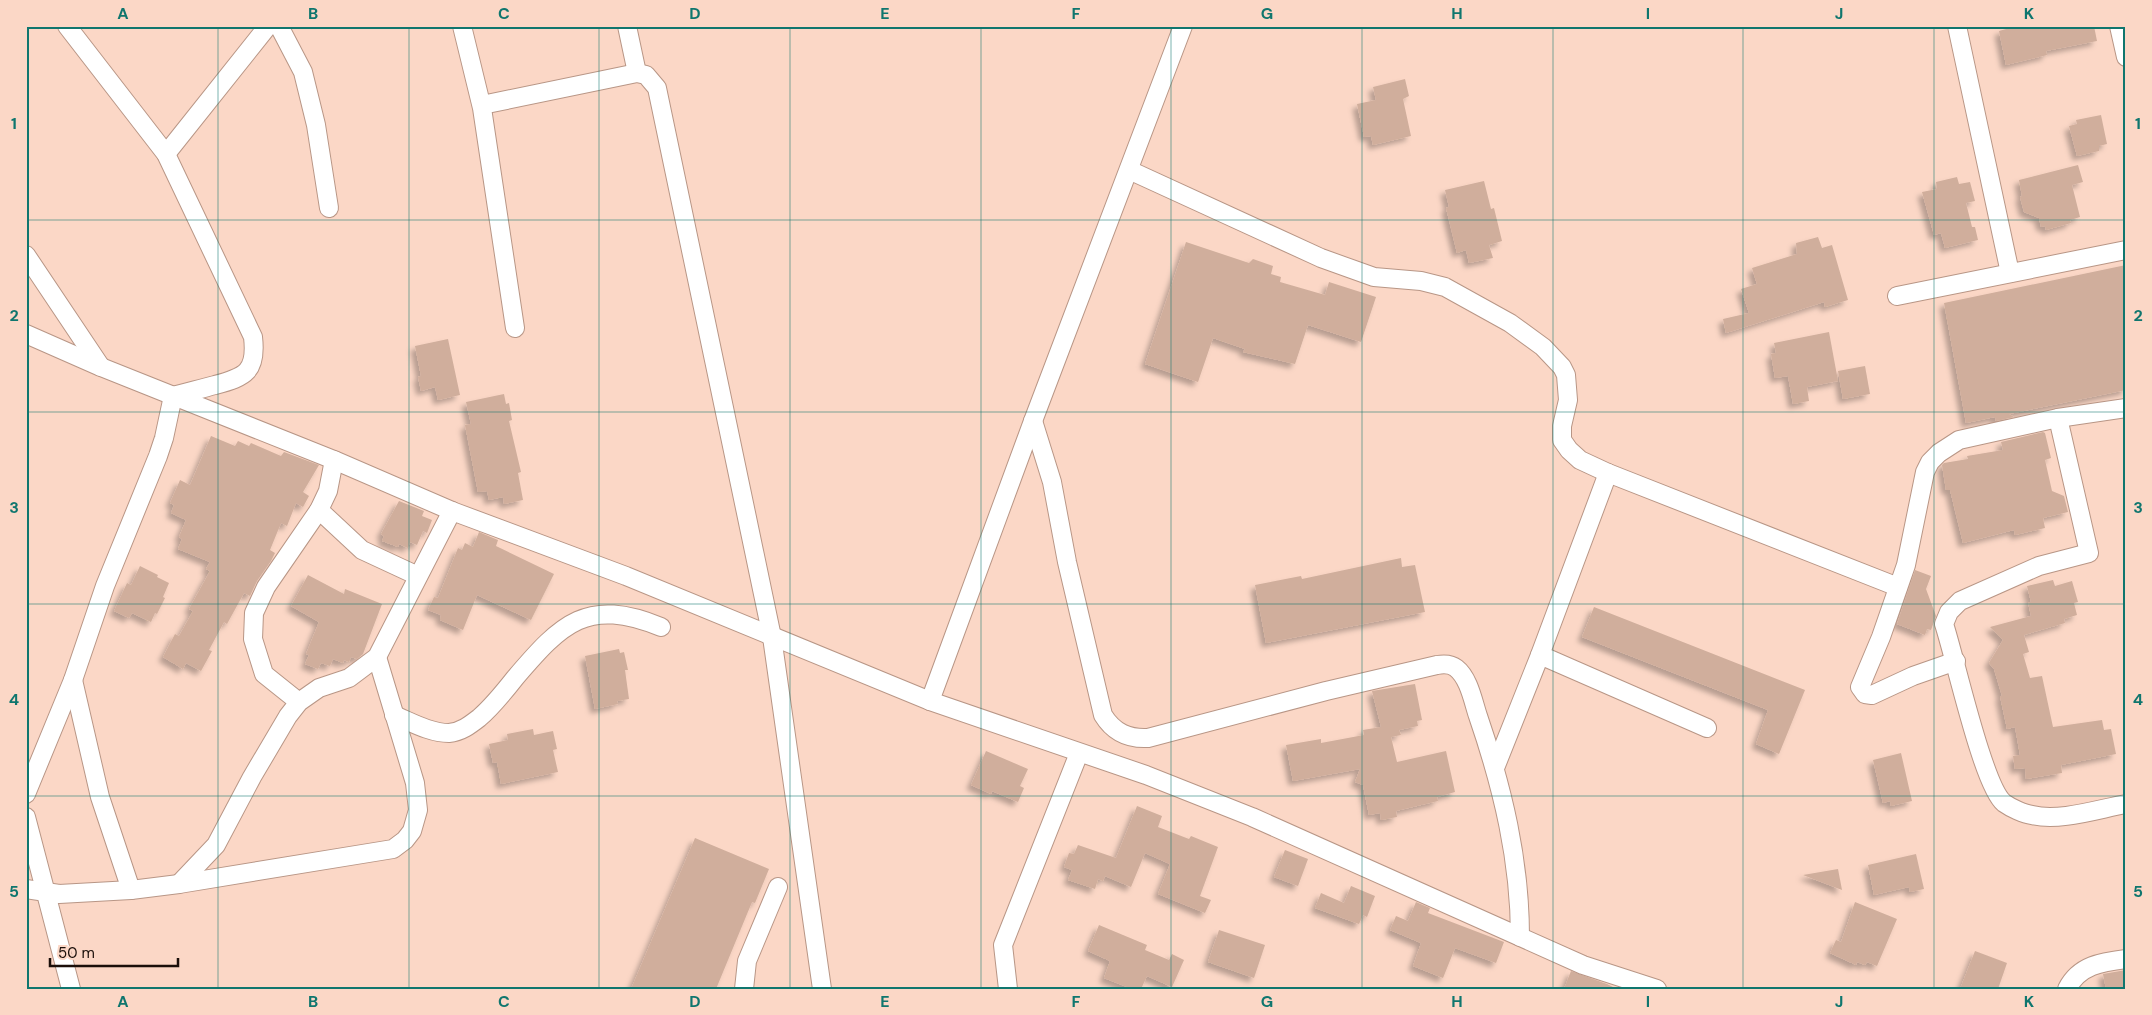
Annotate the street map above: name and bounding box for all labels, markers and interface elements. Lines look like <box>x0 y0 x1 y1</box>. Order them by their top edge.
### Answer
text: A <box>117 3 129 24</box>
text: B <box>308 3 318 24</box>
text: C <box>498 3 510 24</box>
text: D <box>689 3 701 24</box>
text: E <box>880 3 890 24</box>
text: F <box>1072 3 1081 24</box>
text: G <box>1261 3 1273 24</box>
text: H <box>1451 3 1463 24</box>
text: I <box>1646 3 1650 24</box>
text: J <box>1835 3 1843 24</box>
text: K <box>2024 3 2035 24</box>
text: 1 <box>11 113 17 134</box>
text: 1 <box>2135 113 2141 134</box>
text: 2 <box>9 305 19 326</box>
text: 2 <box>2133 305 2143 326</box>
text: 3 <box>9 497 19 518</box>
text: 3 <box>2133 497 2143 518</box>
text: 4 <box>9 689 19 710</box>
text: 4 <box>2133 689 2143 710</box>
text: 5 <box>9 881 19 902</box>
text: 5 <box>2133 881 2143 902</box>
scale bar <box>50 935 178 967</box>
text: 50 m <box>58 943 95 963</box>
text: A <box>117 991 129 1012</box>
text: B <box>308 991 318 1012</box>
text: C <box>498 991 510 1012</box>
text: D <box>689 991 701 1012</box>
text: E <box>880 991 890 1012</box>
text: F <box>1072 991 1081 1012</box>
text: G <box>1261 991 1273 1012</box>
text: H <box>1451 991 1463 1012</box>
text: I <box>1646 991 1650 1012</box>
text: J <box>1835 991 1843 1012</box>
text: K <box>2024 991 2035 1012</box>

